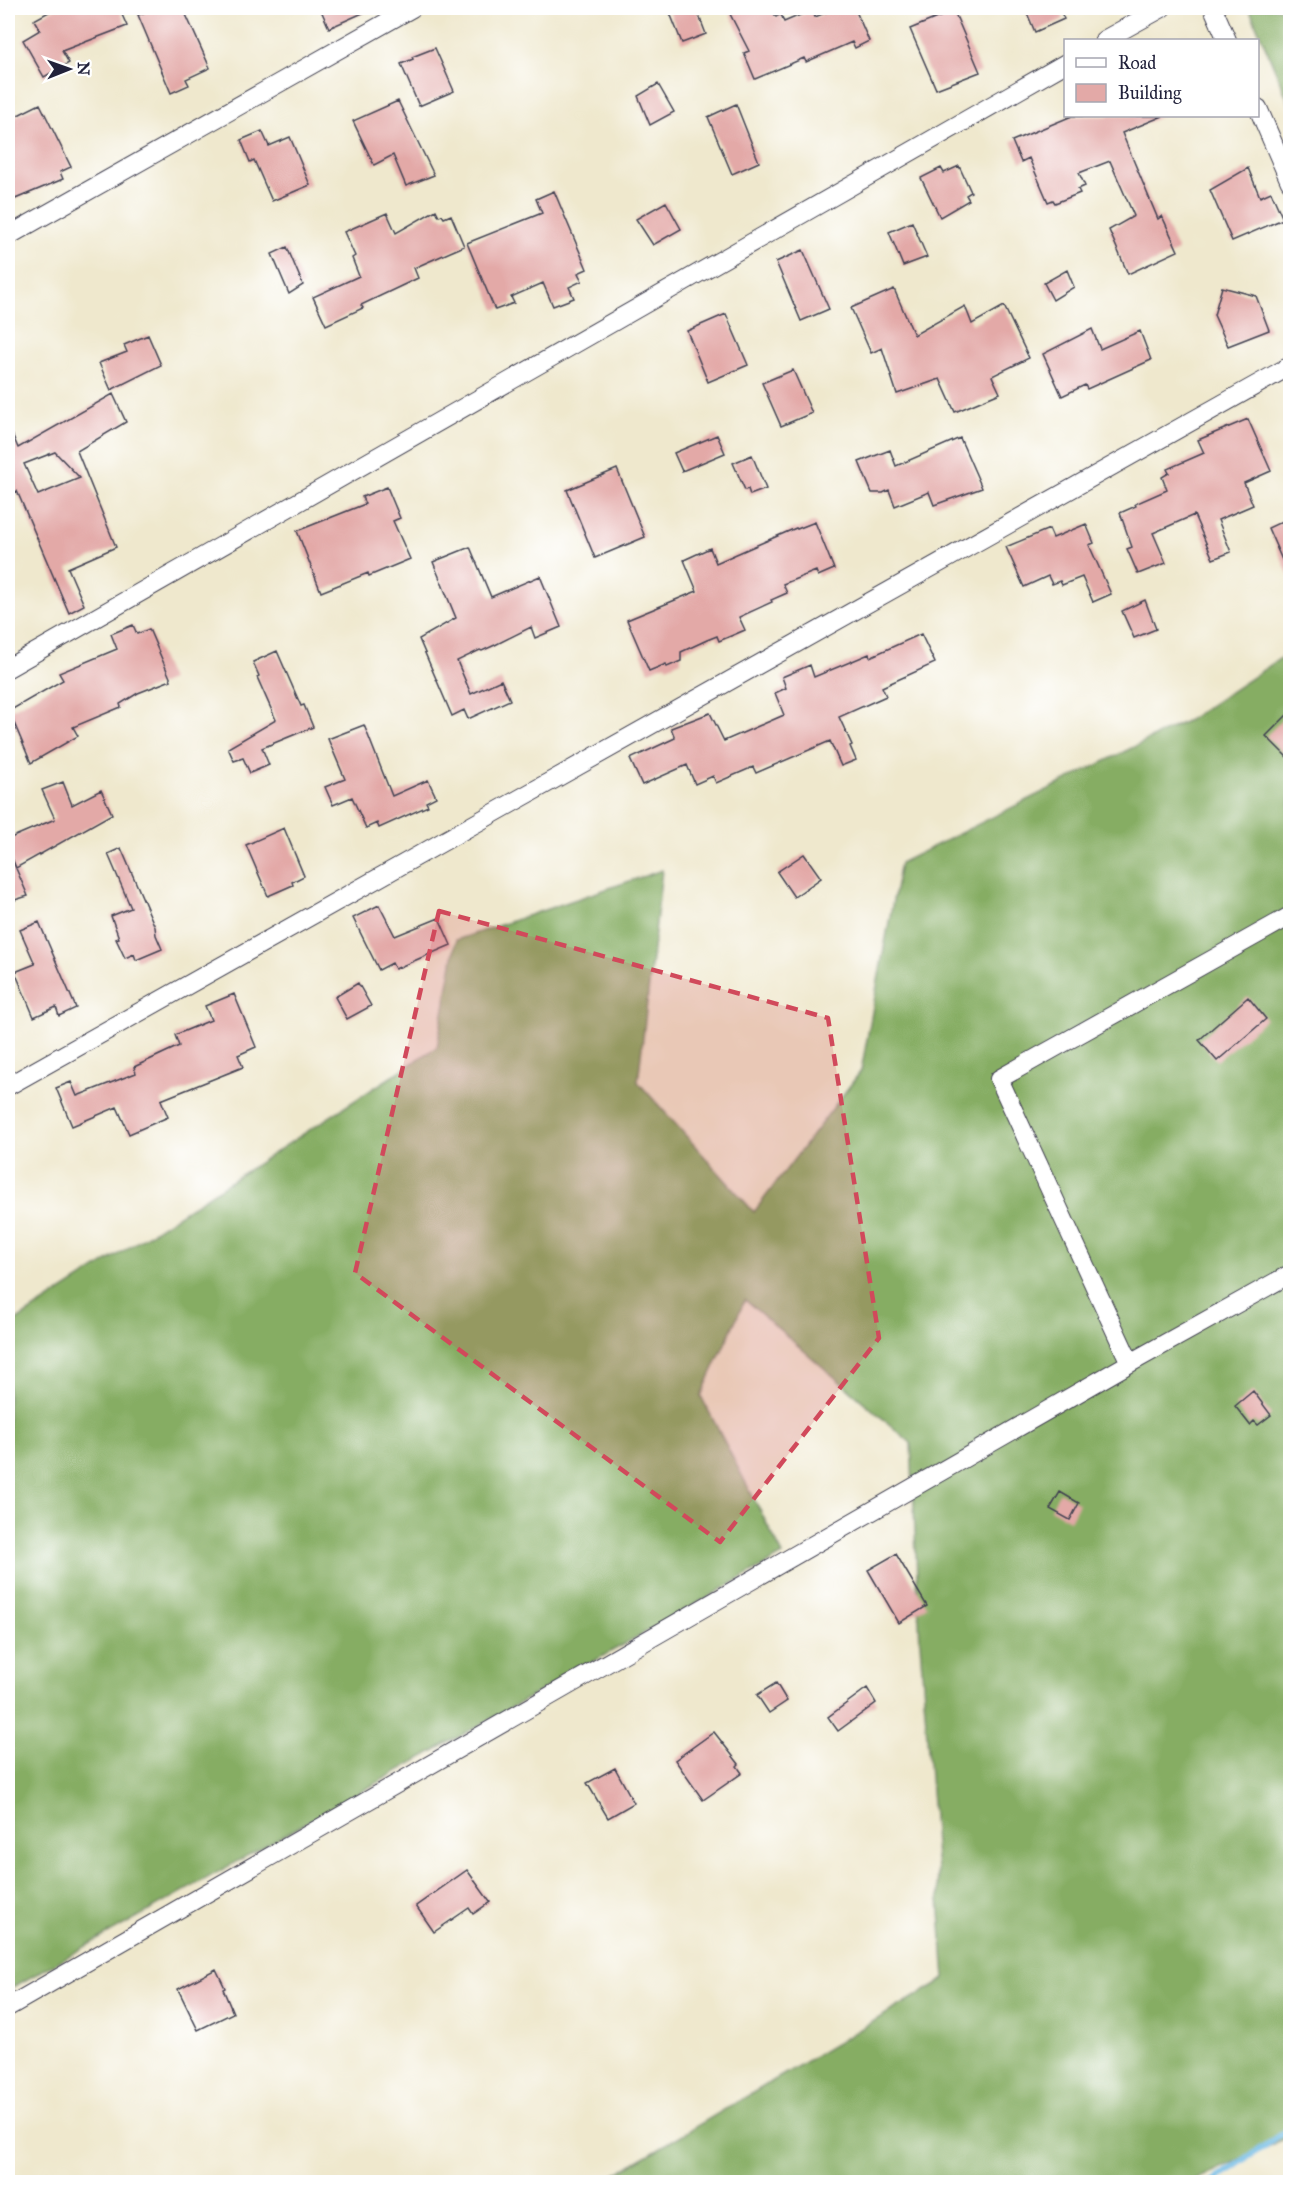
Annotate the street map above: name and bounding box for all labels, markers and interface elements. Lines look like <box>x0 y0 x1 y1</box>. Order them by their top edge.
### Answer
north arrow <box>39 39 99 99</box>
legend <box>1064 39 1259 117</box>
text: Road <box>1118 52 1156 74</box>
text: N <box>74 62 93 76</box>
text: Building <box>1118 82 1182 105</box>

